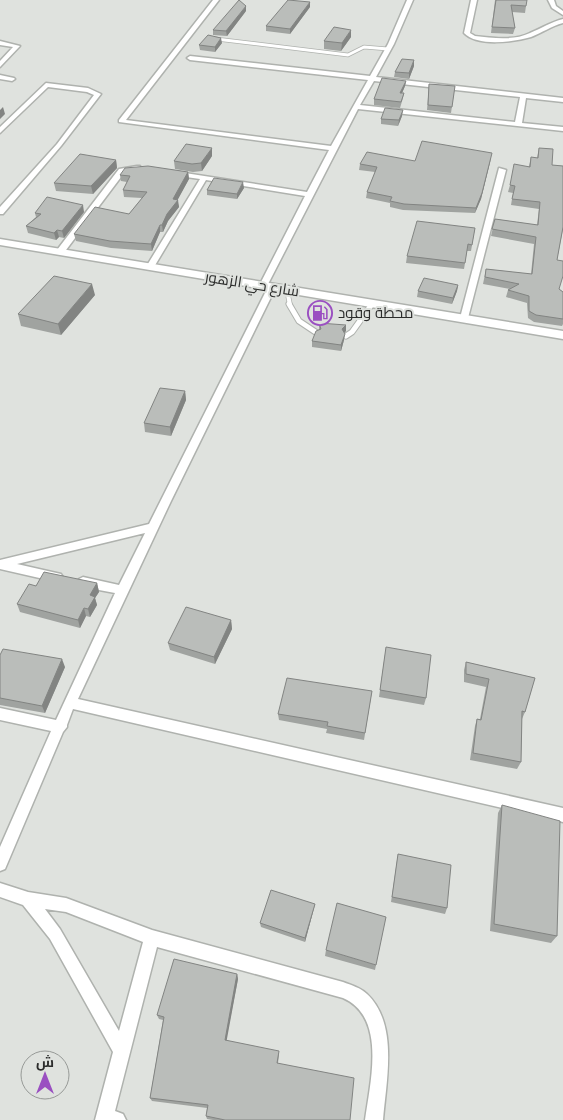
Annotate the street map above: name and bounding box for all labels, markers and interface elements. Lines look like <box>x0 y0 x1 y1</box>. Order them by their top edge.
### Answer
street label: شارع حي الزهور <box>202 267 300 303</box>
fuel station icon: محطة وقود <box>307 300 333 326</box>
place label: محطة وقود <box>338 304 414 322</box>
north arrow <box>20 1050 70 1100</box>
text: ش <box>36 1054 54 1071</box>

